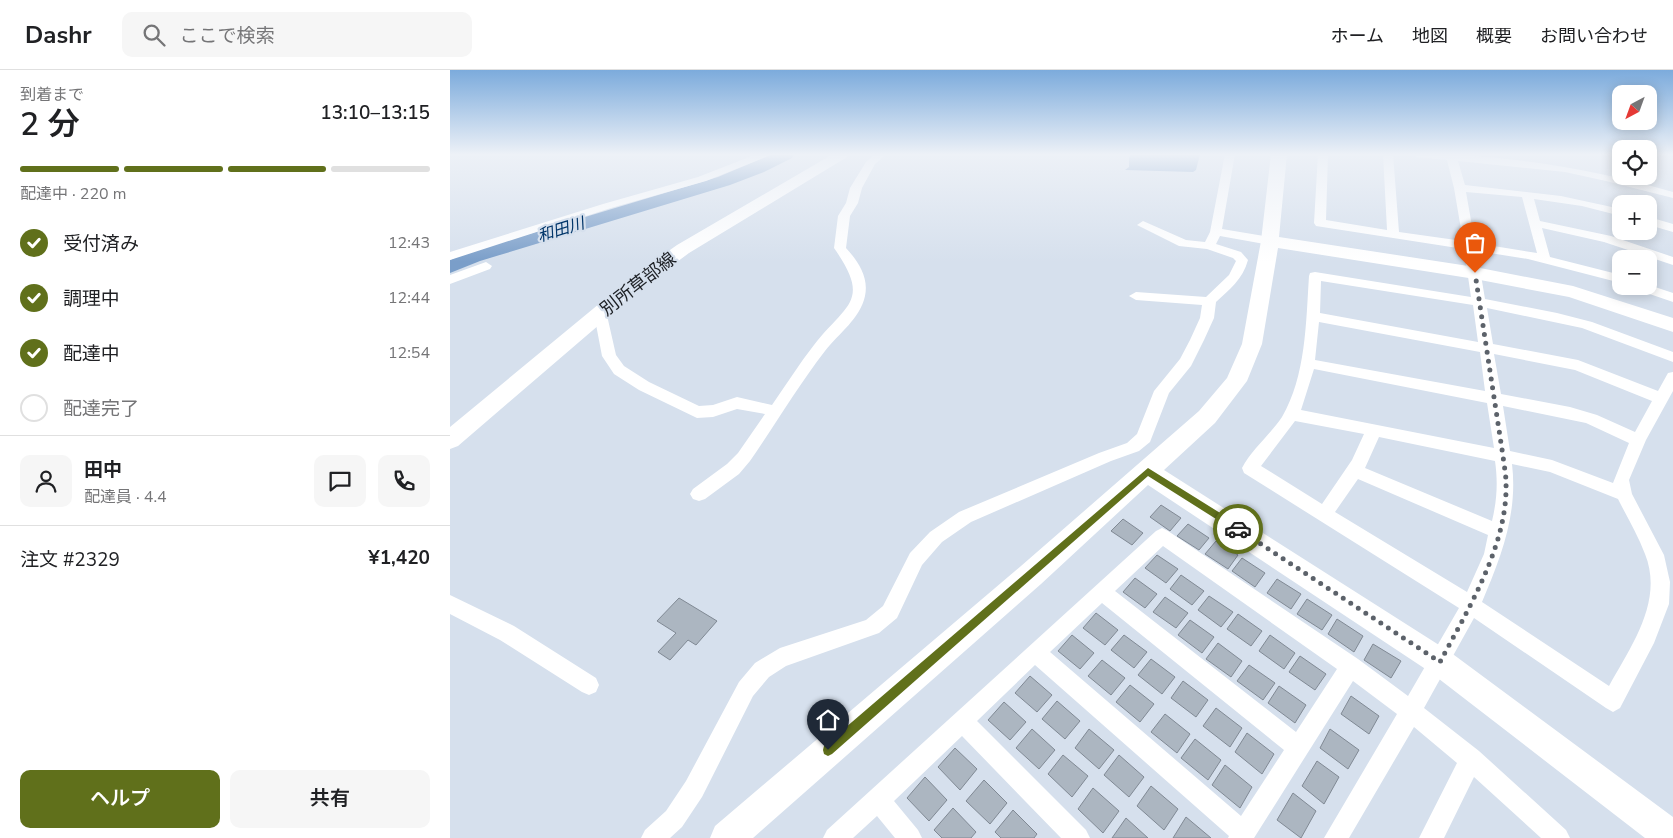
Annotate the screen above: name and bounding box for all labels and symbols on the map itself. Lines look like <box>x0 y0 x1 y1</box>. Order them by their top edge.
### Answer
north arrow <box>1612 85 1658 130</box>
water label: 和田川 <box>535 212 589 248</box>
pin <box>1454 222 1496 273</box>
street label: 別所草部線 <box>595 247 681 321</box>
courier <box>1213 504 1263 554</box>
pin <box>807 699 849 750</box>

